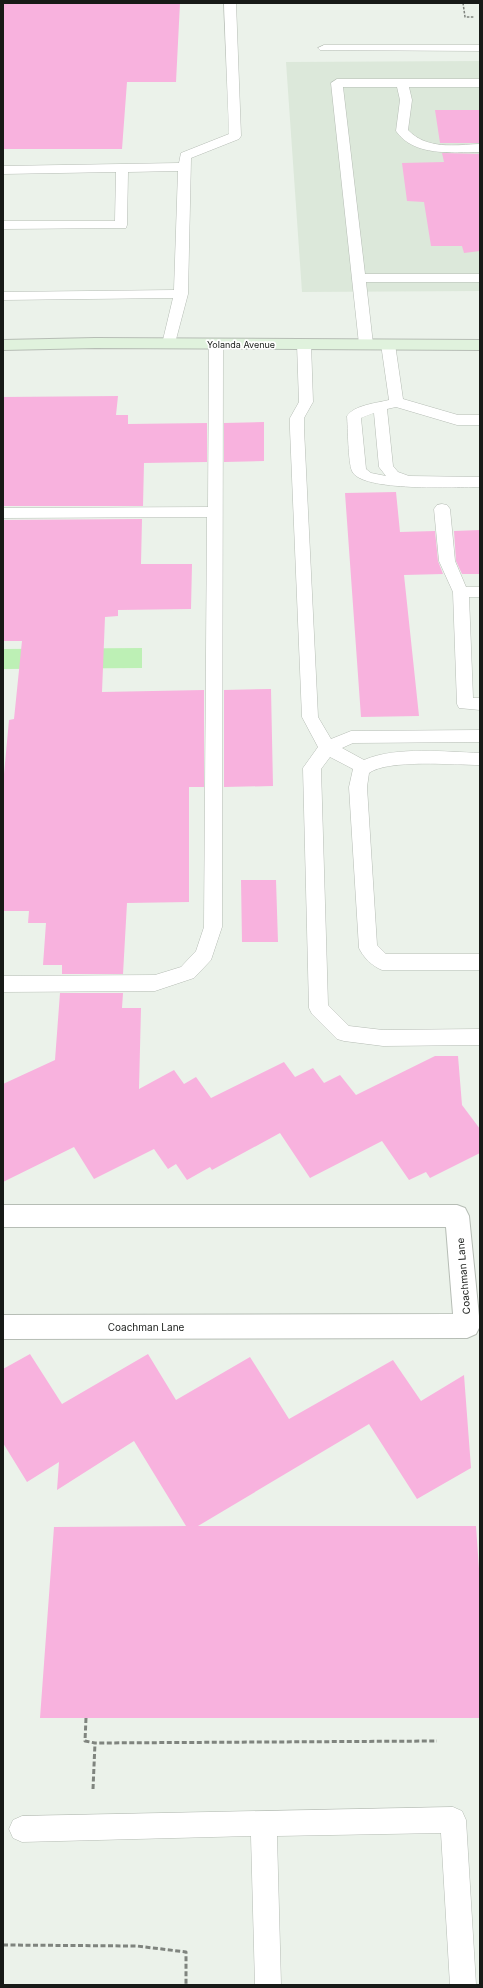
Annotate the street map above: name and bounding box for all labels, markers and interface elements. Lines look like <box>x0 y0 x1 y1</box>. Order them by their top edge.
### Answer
street label: Yolanda Avenue <box>207 339 275 350</box>
street label: Coachman Lane <box>454 1237 472 1315</box>
street label: Coachman Lane <box>108 1321 185 1333</box>

